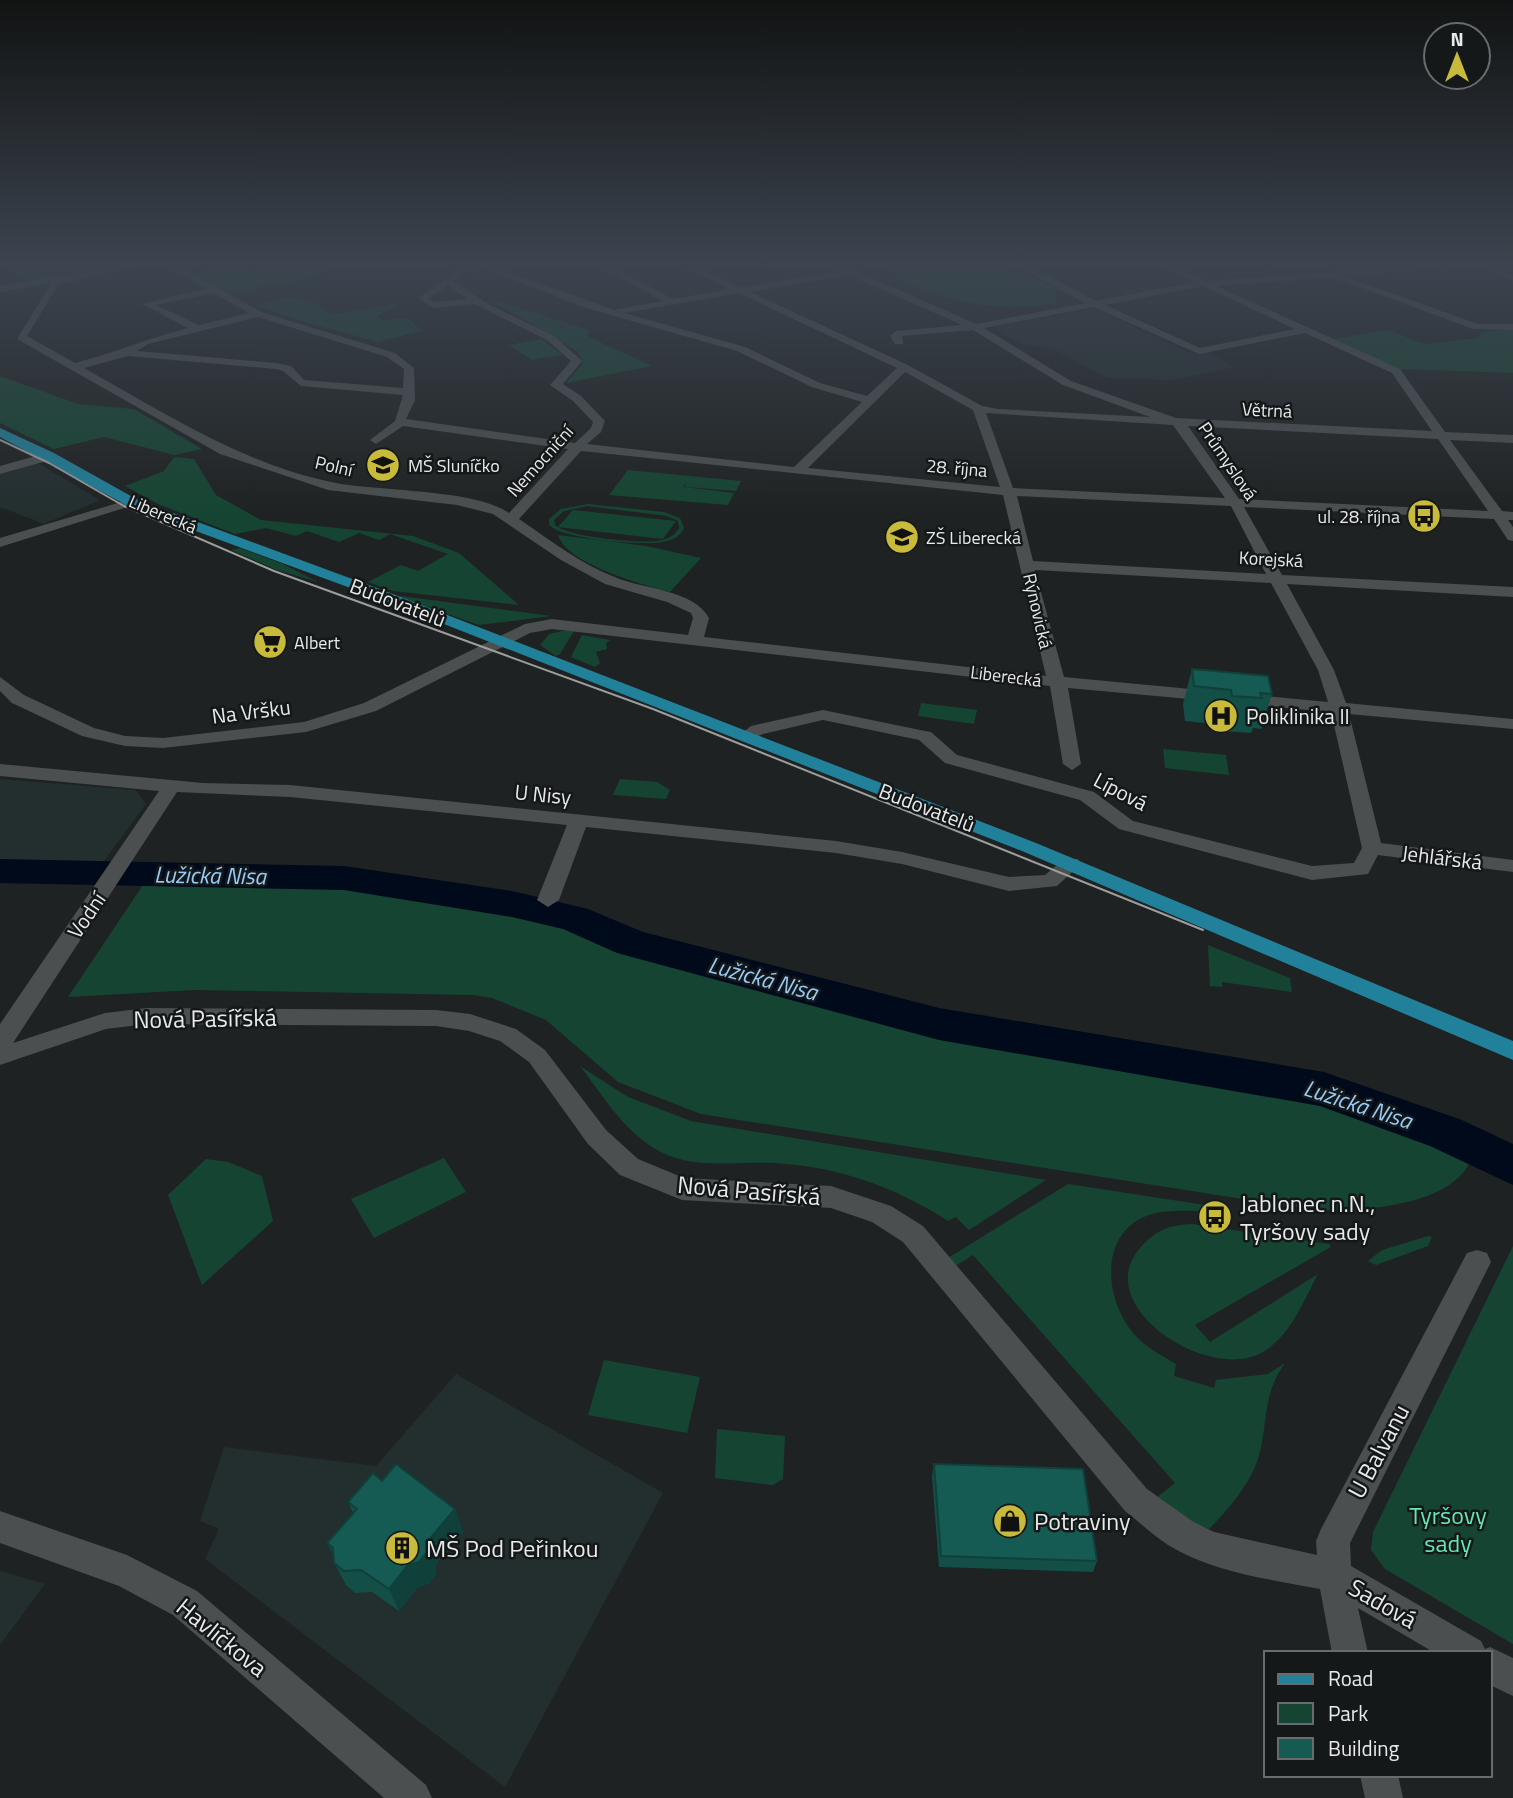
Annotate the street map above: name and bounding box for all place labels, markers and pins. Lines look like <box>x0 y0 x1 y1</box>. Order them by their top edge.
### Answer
school or university icon: MŠ Sluníčko <box>364 446 402 484</box>
place label: MŠ Sluníčko <box>408 452 500 479</box>
bus stop icon: ul. 28. října <box>1405 497 1443 535</box>
place label: ul. 28. října <box>1317 503 1400 530</box>
school or university icon: ZŠ Liberecká <box>883 518 921 556</box>
place label: ZŠ Liberecká <box>926 524 1021 551</box>
supermarket icon: Albert <box>251 623 289 661</box>
place label: Albert <box>294 629 341 656</box>
hospital icon: Poliklinika II <box>1202 697 1240 735</box>
place label: Poliklinika II <box>1246 700 1350 732</box>
place label: Jablonec n.N., Tyršovy sady <box>1240 1185 1375 1249</box>
bus stop icon: Jablonec n.N., Tyršovy sady <box>1196 1198 1234 1236</box>
shop icon: Potraviny <box>991 1502 1029 1540</box>
place label: Potraviny <box>1034 1503 1131 1539</box>
building icon: MŠ Pod Peřinkou <box>383 1529 421 1567</box>
place label: MŠ Pod Peřinkou <box>426 1530 599 1566</box>

